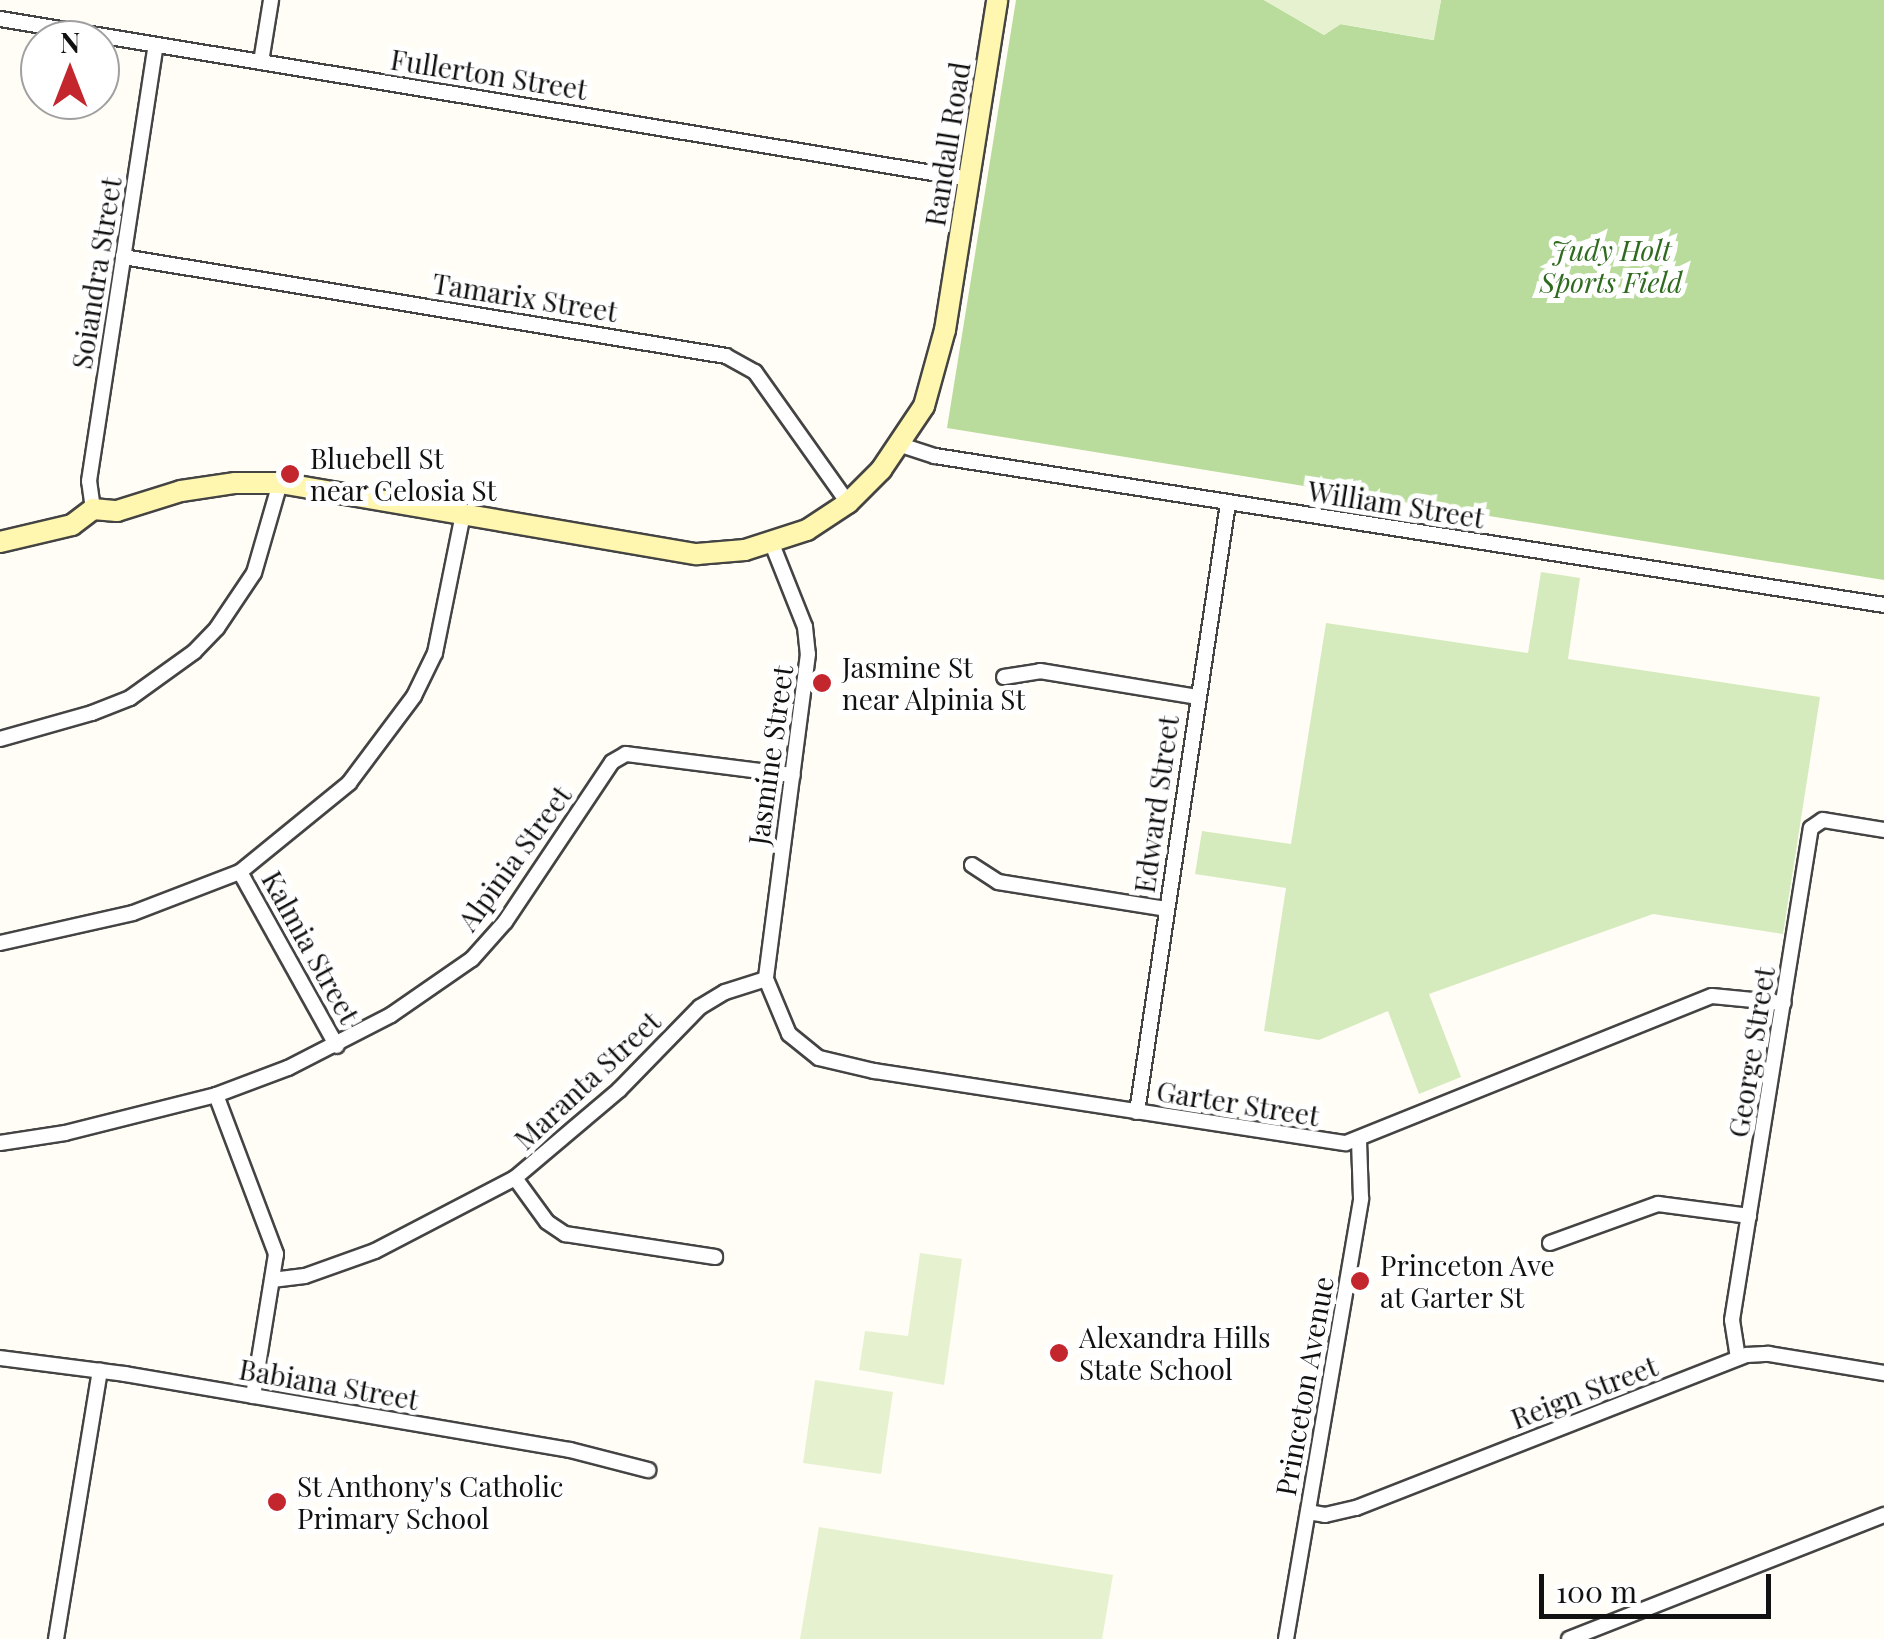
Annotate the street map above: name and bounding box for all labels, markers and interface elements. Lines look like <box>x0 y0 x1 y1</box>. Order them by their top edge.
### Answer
north arrow <box>20 20 120 120</box>
text: N <box>60 23 80 60</box>
street label: Fullerton Street <box>388 42 590 106</box>
street label: Randall Road <box>917 60 977 228</box>
street label: Soiandra Street <box>64 174 128 372</box>
park label: Judy Holt Sports Field <box>1540 233 1682 299</box>
street label: Tamarix Street <box>430 266 620 328</box>
place label: Bluebell St near Celosia St <box>310 441 497 507</box>
marker: Bluebell St near Celosia St <box>279 463 301 485</box>
street label: William Street <box>1305 473 1487 535</box>
place label: Jasmine St near Alpinia St <box>842 650 1027 716</box>
street label: Jasmine Street <box>741 663 799 847</box>
marker: Jasmine St near Alpinia St <box>811 672 833 694</box>
street label: Edward Street <box>1127 713 1185 895</box>
street label: Alpinia Street <box>450 779 578 937</box>
street label: Kalmia Street <box>255 865 367 1029</box>
street label: George Street <box>1721 964 1781 1140</box>
street label: Maranta Street <box>507 1004 667 1156</box>
street label: Garter Street <box>1154 1074 1322 1132</box>
place label: Princeton Ave at Garter St <box>1380 1248 1556 1314</box>
marker: Princeton Ave at Garter St <box>1349 1270 1371 1292</box>
street label: Princeton Avenue <box>1268 1273 1340 1499</box>
place label: Alexandra Hills State School <box>1079 1320 1271 1386</box>
marker: Alexandra Hills State School <box>1048 1342 1070 1364</box>
street label: Reign Street <box>1506 1349 1662 1435</box>
street label: Babiana Street <box>236 1352 422 1416</box>
place label: St Anthony's Catholic Primary School <box>297 1469 565 1535</box>
marker: St Anthony's Catholic Primary School <box>266 1491 288 1513</box>
scale bar <box>1544 1554 1776 1616</box>
text: 100 m <box>1556 1571 1637 1611</box>

